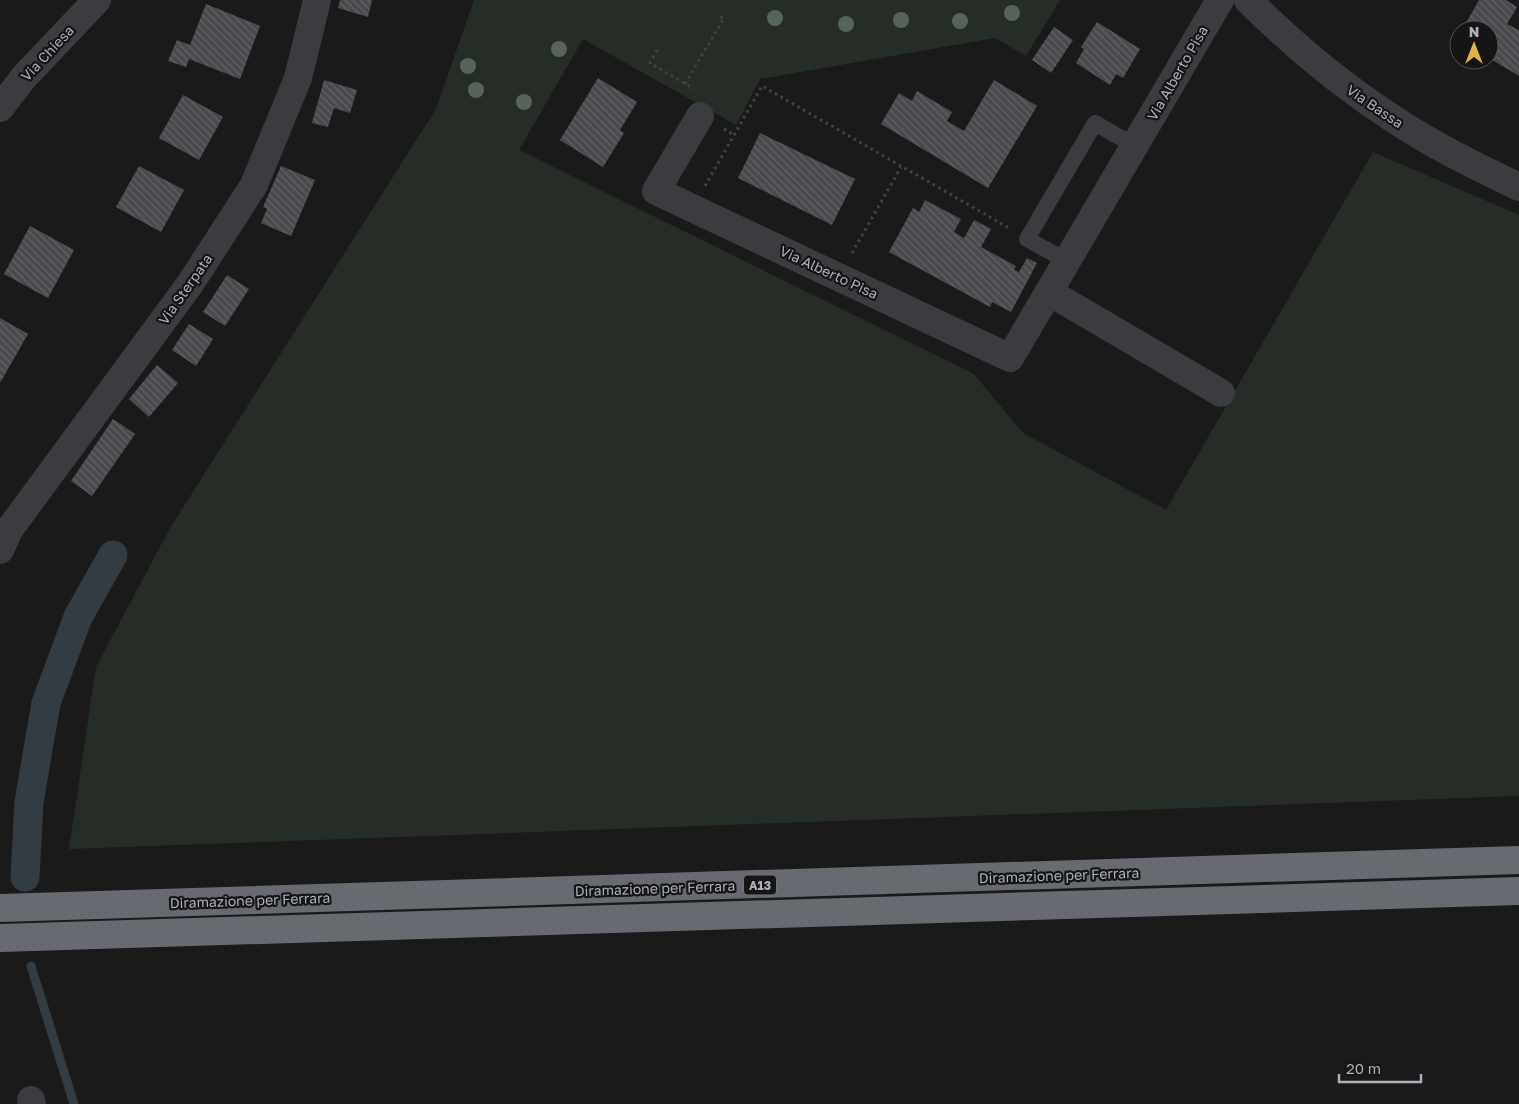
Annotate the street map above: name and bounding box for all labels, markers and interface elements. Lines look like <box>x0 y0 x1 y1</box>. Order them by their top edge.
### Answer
north arrow <box>1449 20 1499 70</box>
street label: Via Chiesa <box>17 22 77 84</box>
street label: Via Alberto Pisa <box>1143 23 1211 123</box>
text: N <box>1469 23 1479 40</box>
street label: Via Bassa <box>1343 81 1407 131</box>
street label: Via Alberto Pisa <box>777 242 881 302</box>
street label: Via Sterpata <box>154 250 216 328</box>
street label: Diramazione per Ferrara <box>978 864 1140 886</box>
road number: A13 <box>744 876 776 894</box>
street label: Diramazione per Ferrara <box>574 877 736 899</box>
street label: Diramazione per Ferrara <box>169 889 331 911</box>
scale bar <box>1339 1052 1422 1084</box>
text: 20 m <box>1346 1059 1381 1077</box>

